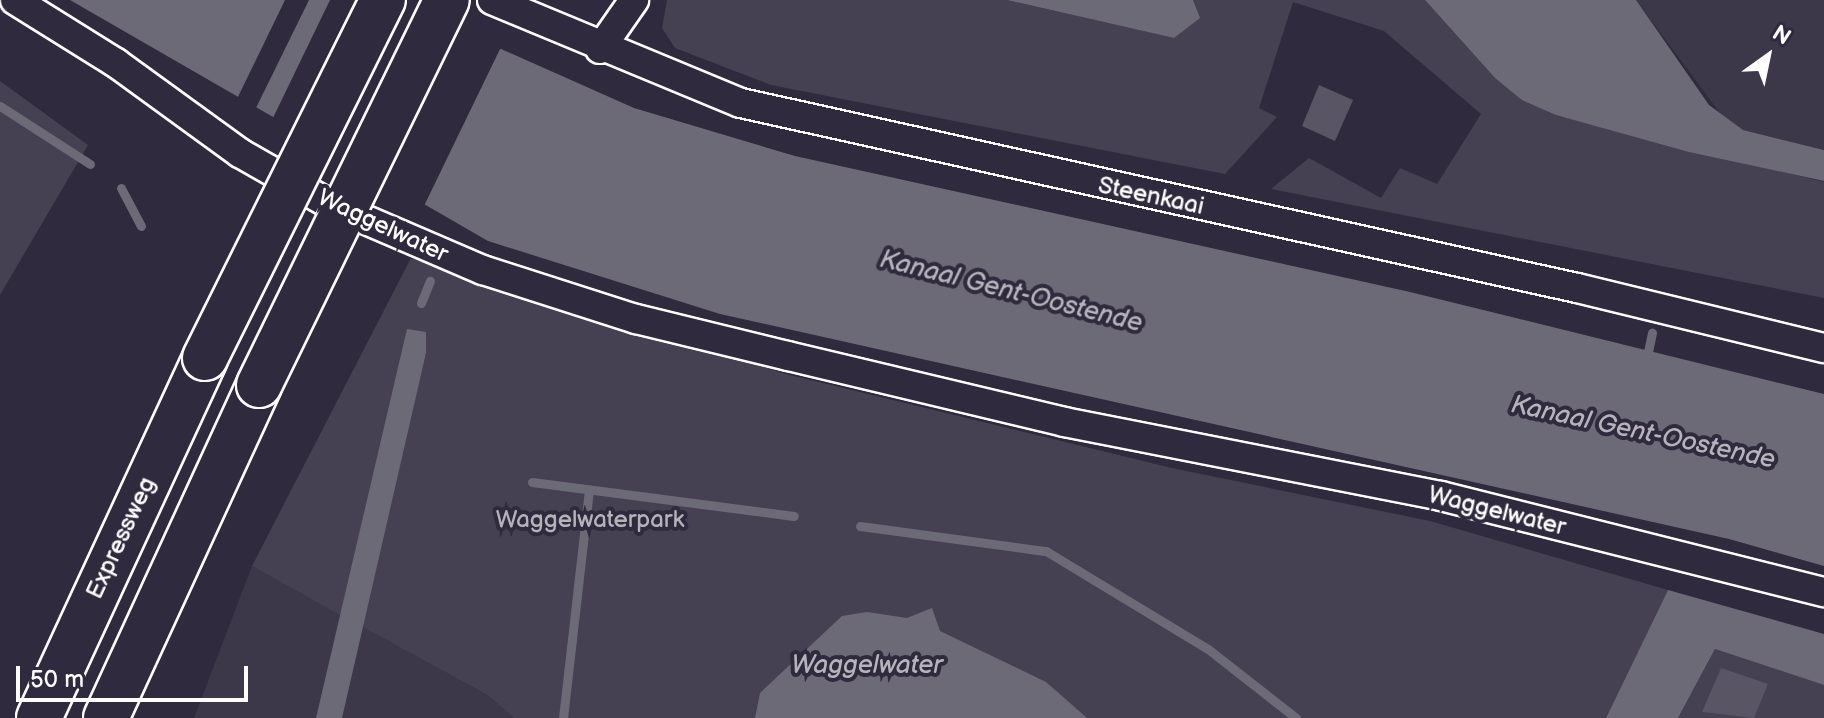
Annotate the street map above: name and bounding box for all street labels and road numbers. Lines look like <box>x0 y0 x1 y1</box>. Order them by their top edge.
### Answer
street label: Steenkaai <box>1096 171 1206 221</box>
street label: Waggelwater <box>313 183 453 269</box>
street label: Expressweg <box>80 473 162 603</box>
street label: Waggelwater <box>1425 480 1569 542</box>

